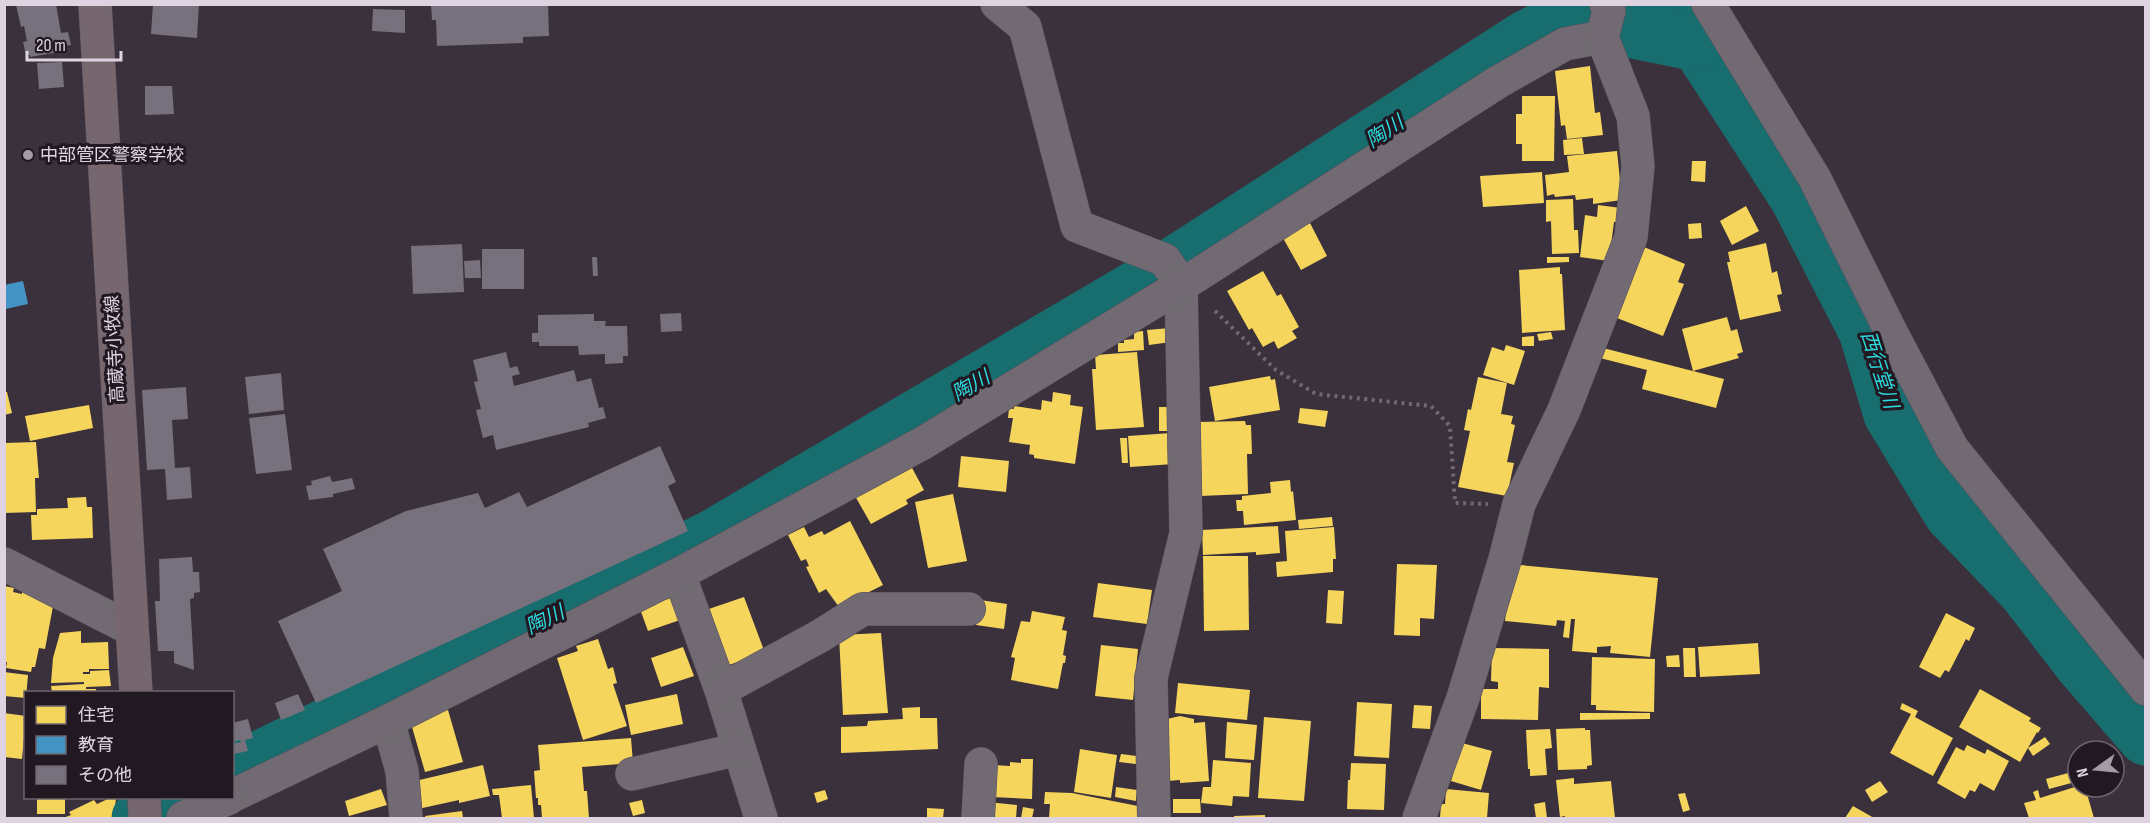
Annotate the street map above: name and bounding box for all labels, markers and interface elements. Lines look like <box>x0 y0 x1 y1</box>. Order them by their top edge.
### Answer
scale bar <box>27 24 122 62</box>
text: 20 m <box>36 35 66 56</box>
water label: 陶川 <box>1362 110 1410 153</box>
place label: 中部管区警察学校 <box>40 145 184 166</box>
marker: 中部管区警察学校 <box>21 148 35 162</box>
street label: 高蔵寺小牧線 <box>102 295 128 403</box>
water label: 西行堂川 <box>1855 328 1903 414</box>
water label: 陶川 <box>948 365 996 406</box>
water label: 陶川 <box>522 600 570 640</box>
legend <box>24 691 234 799</box>
text: 住宅 <box>78 705 114 726</box>
text: 教育 <box>78 735 114 756</box>
north arrow <box>2066 739 2126 799</box>
text: その他 <box>78 765 132 786</box>
text: N <box>2073 766 2093 779</box>

